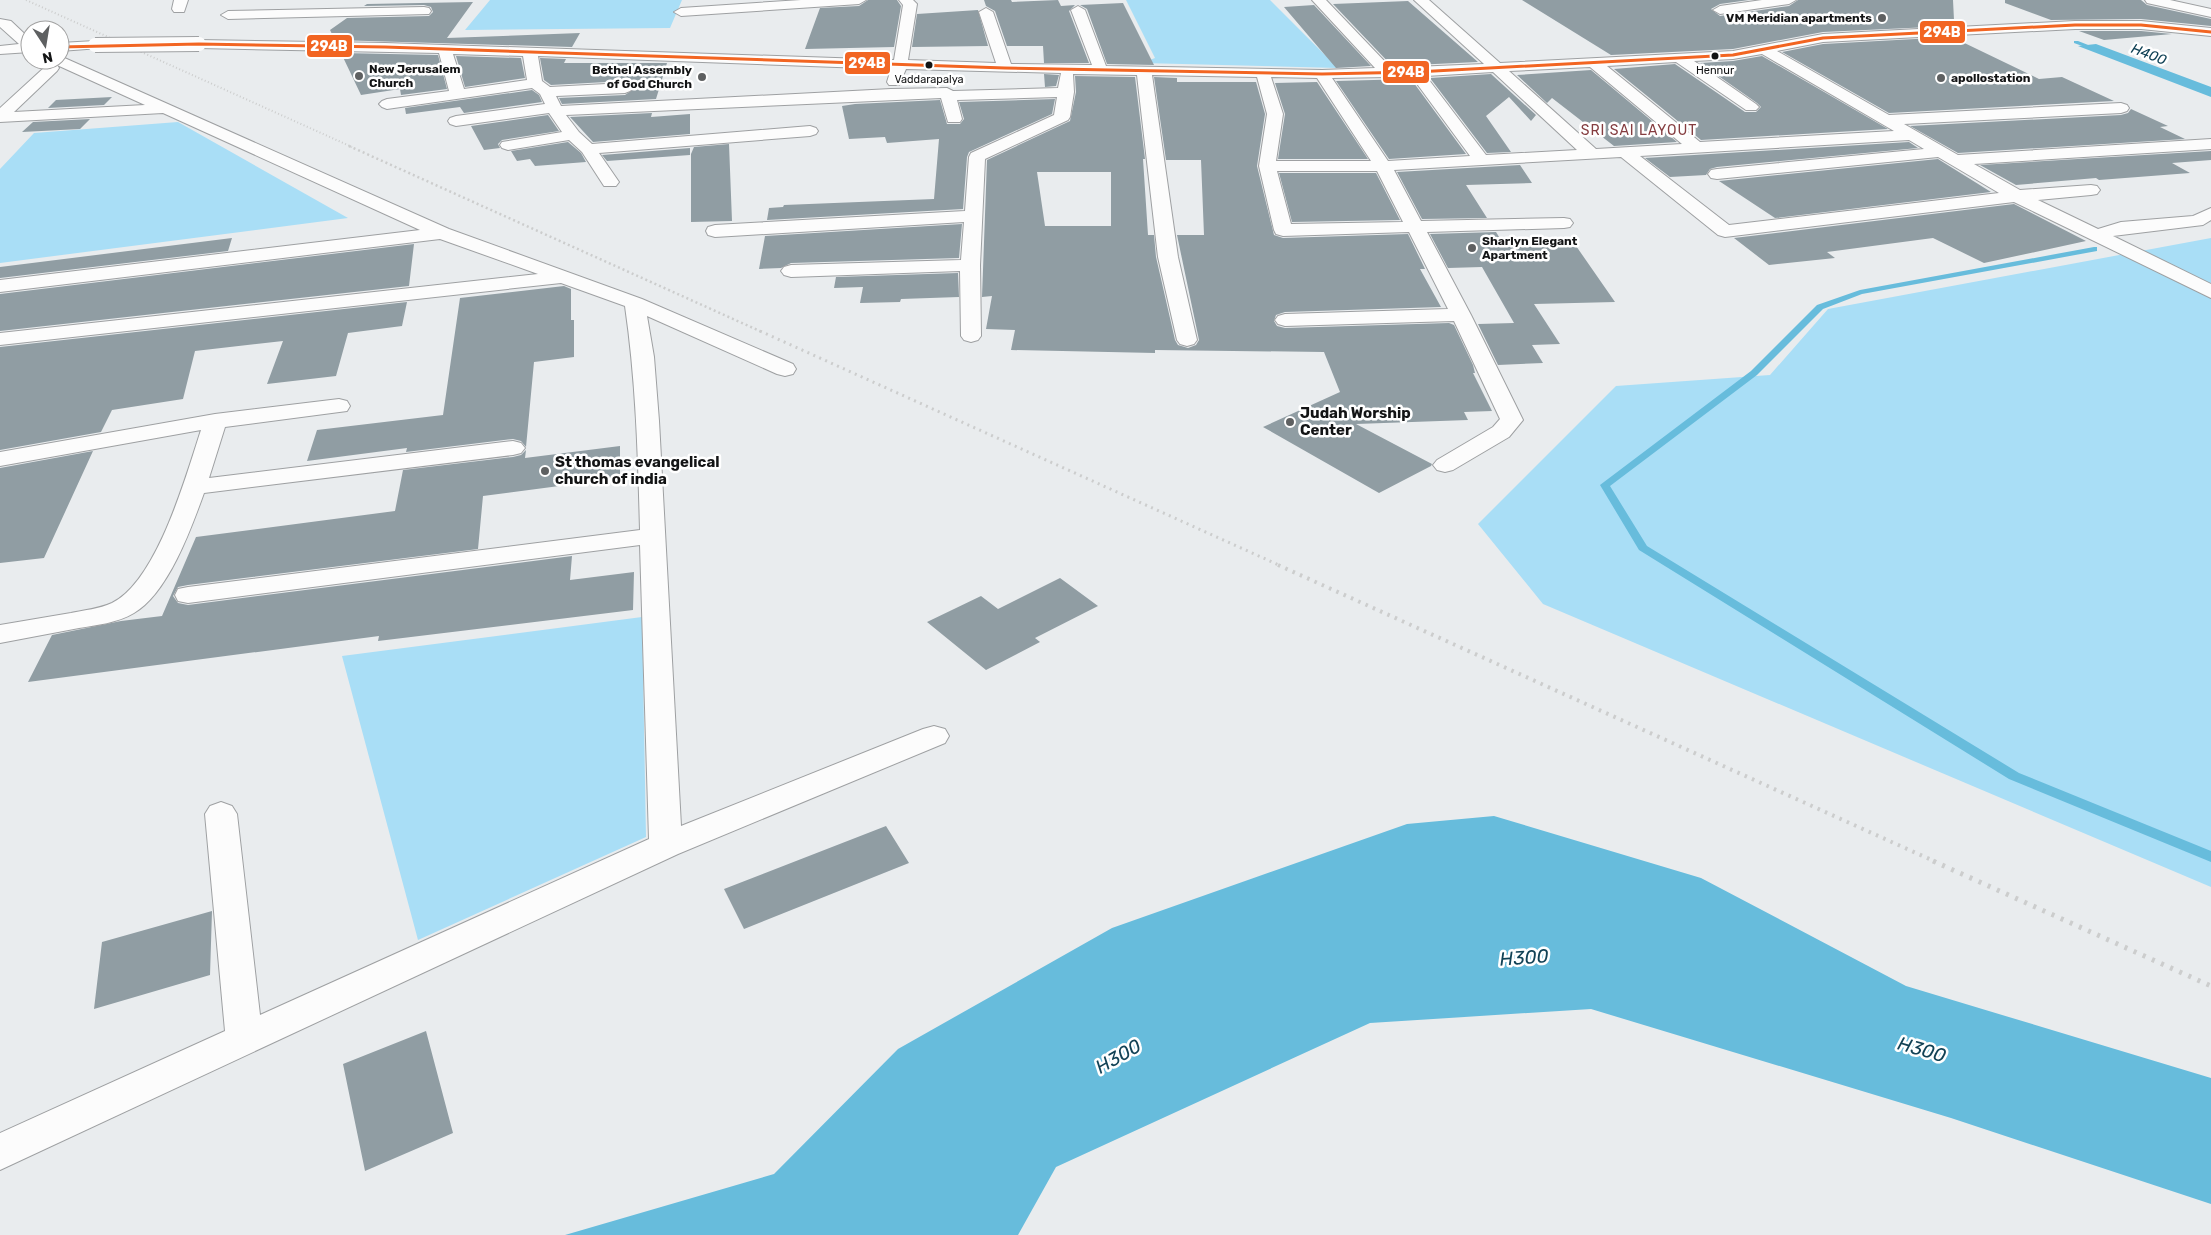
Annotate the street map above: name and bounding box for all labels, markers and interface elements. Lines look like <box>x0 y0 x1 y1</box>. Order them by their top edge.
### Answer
place label: VM Meridian apartments <box>1726 11 1872 25</box>
marker: VM Meridian apartments <box>1876 12 1888 24</box>
north arrow <box>20 20 70 70</box>
line badge: 294B <box>1919 20 1966 44</box>
text: 294B <box>1923 24 1961 41</box>
line badge: 294B <box>306 34 353 58</box>
text: 294B <box>310 38 348 55</box>
water label: H400 <box>2129 40 2169 69</box>
text: N <box>41 48 54 67</box>
line badge: 294B <box>844 51 891 75</box>
marker: Hennur <box>1710 51 1720 61</box>
text: 294B <box>848 55 886 72</box>
marker: Vaddarapalya <box>924 60 934 70</box>
line badge: 294B <box>1382 60 1430 84</box>
place label: New Jerusalem Church <box>369 62 461 90</box>
place label: Bethel Assembly of God Church <box>592 63 692 91</box>
text: 294B <box>1387 64 1425 81</box>
place label: Hennur <box>1696 64 1735 77</box>
marker: New Jerusalem Church <box>353 70 365 82</box>
marker: Bethel Assembly of God Church <box>696 71 708 83</box>
place label: apollostation <box>1951 71 2031 85</box>
marker: apollostation <box>1935 72 1947 84</box>
place label: Vaddarapalya <box>894 73 964 86</box>
district label: SRI SAI LAYOUT <box>1581 122 1697 139</box>
place label: Sharlyn Elegant Apartment <box>1482 234 1578 262</box>
marker: Sharlyn Elegant Apartment <box>1466 242 1478 254</box>
place label: Judah Worship Center <box>1300 404 1411 439</box>
marker: Judah Worship Center <box>1284 416 1296 428</box>
place label: St thomas evangelical church of india <box>555 453 720 488</box>
marker: St thomas evangelical church of india <box>539 465 551 477</box>
water label: H300 <box>1499 944 1549 971</box>
water label: H300 <box>1895 1032 1949 1067</box>
water label: H300 <box>1091 1034 1145 1079</box>

